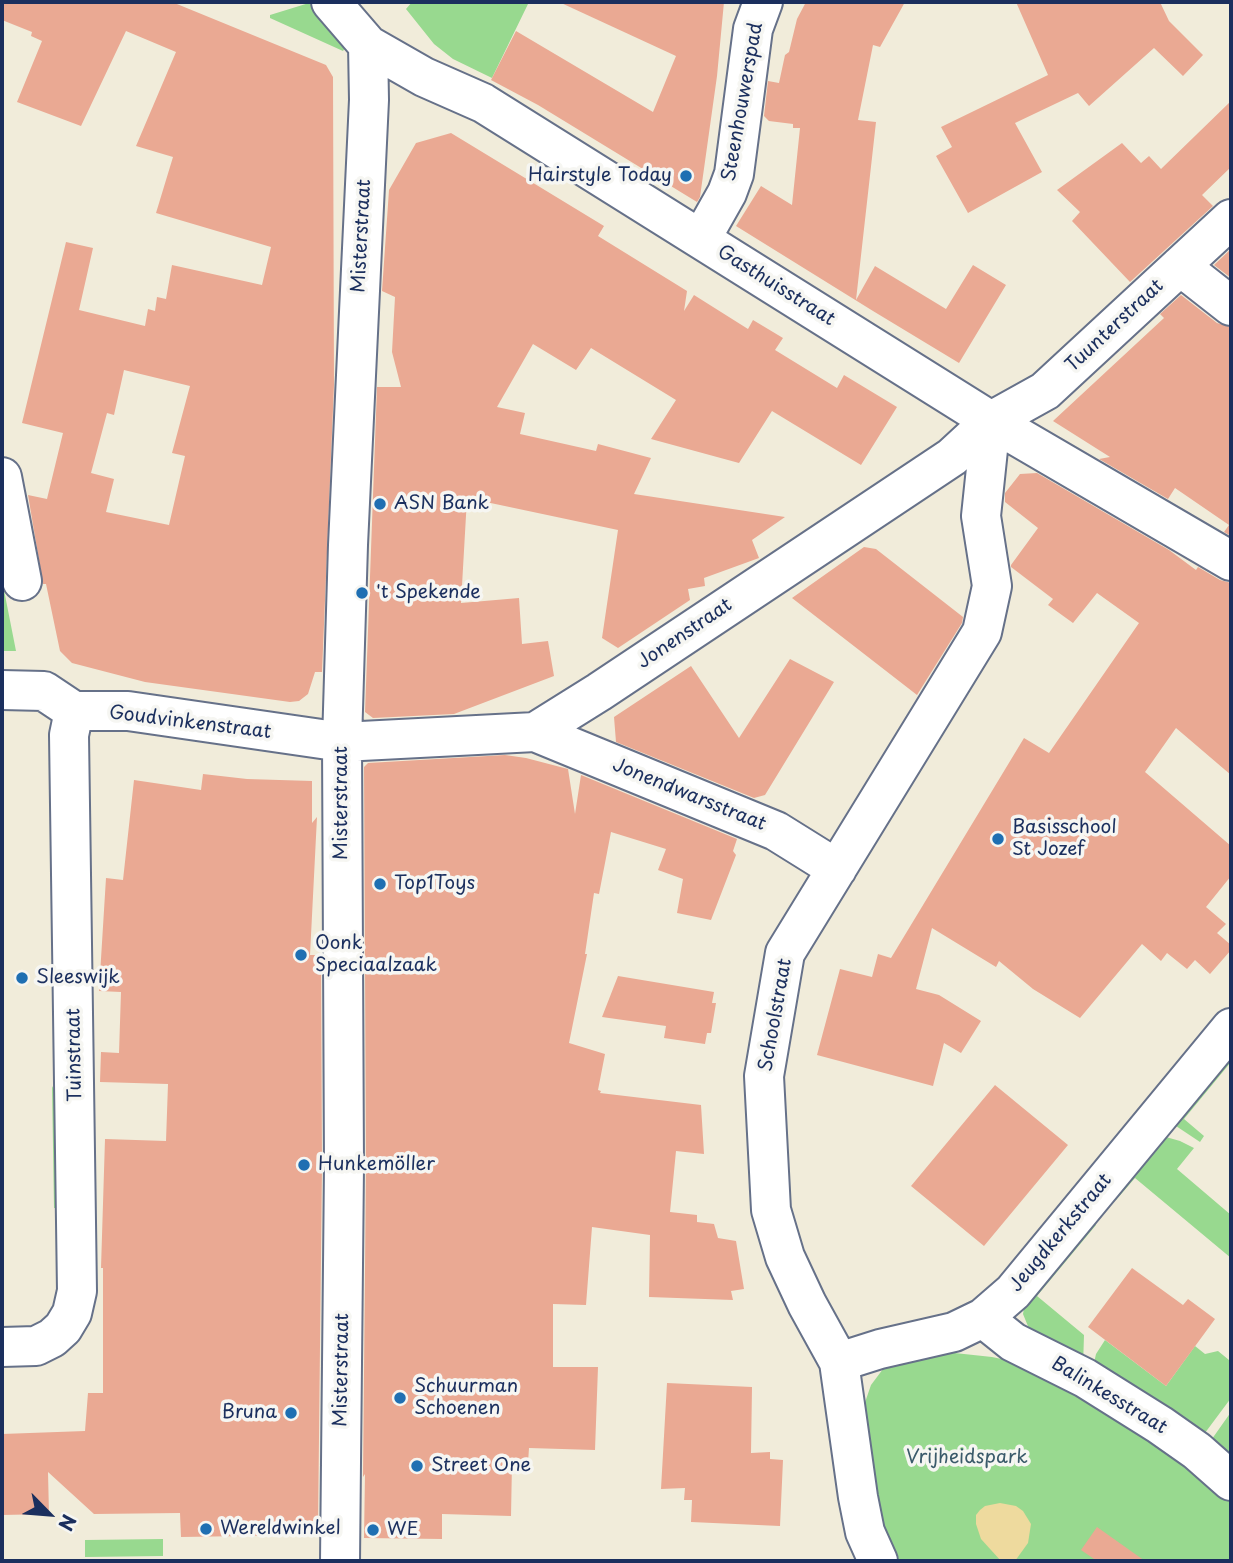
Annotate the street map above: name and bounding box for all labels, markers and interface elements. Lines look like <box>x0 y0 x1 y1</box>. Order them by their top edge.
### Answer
street label: Steenhouwerspad <box>718 21 768 183</box>
place label: Hairstyle Today <box>528 165 672 187</box>
marker: Hairstyle Today <box>678 168 694 184</box>
street label: Misterstraat <box>348 179 376 293</box>
street label: Gasthuisstraat <box>713 241 839 331</box>
street label: Tuunterstraat <box>1061 275 1169 377</box>
place label: ASN Bank <box>394 493 489 515</box>
marker: ASN Bank <box>372 496 388 512</box>
place label: 't Spekende <box>376 582 481 604</box>
marker: 't Spekende <box>354 585 370 601</box>
street label: Jonenstraat <box>633 594 737 674</box>
street label: Goudvinkenstraat <box>108 702 272 744</box>
street label: Misterstraat <box>331 746 353 860</box>
street label: Jonendwarsstraat <box>609 754 769 836</box>
place label: Basisschool St Jozef <box>1012 817 1117 861</box>
marker: Basisschool St Jozef <box>990 831 1006 847</box>
place label: Top1Toys <box>394 873 475 895</box>
marker: Top1Toys <box>372 876 388 892</box>
place label: Oonk Speciaalzaak <box>315 933 437 977</box>
marker: Oonk Speciaalzaak <box>293 947 309 963</box>
street label: Schoolstraat <box>755 957 797 1073</box>
place label: Sleeswijk <box>36 967 120 989</box>
marker: Sleeswijk <box>14 970 30 986</box>
street label: Tuinstraat <box>63 1008 87 1102</box>
place label: Hunkemöller <box>318 1154 435 1176</box>
marker: Hunkemöller <box>296 1157 312 1173</box>
street label: Jeugdkerkstraat <box>1005 1169 1117 1297</box>
street label: Misterstraat <box>330 1313 354 1427</box>
street label: Balinkesstraat <box>1047 1353 1171 1439</box>
place label: Schuurman Schoenen <box>414 1376 518 1420</box>
marker: Schuurman Schoenen <box>392 1390 408 1406</box>
place label: Bruna <box>222 1402 277 1424</box>
marker: Bruna <box>283 1405 299 1421</box>
park label: Vrijheidspark <box>906 1447 1028 1469</box>
place label: Street One <box>431 1455 531 1477</box>
marker: Street One <box>409 1458 425 1474</box>
north arrow <box>14 1479 84 1549</box>
text: N <box>52 1510 84 1536</box>
place label: Wereldwinkel <box>220 1518 341 1540</box>
place label: WE <box>387 1519 418 1541</box>
marker: Wereldwinkel <box>198 1521 214 1537</box>
marker: WE <box>365 1522 381 1538</box>

